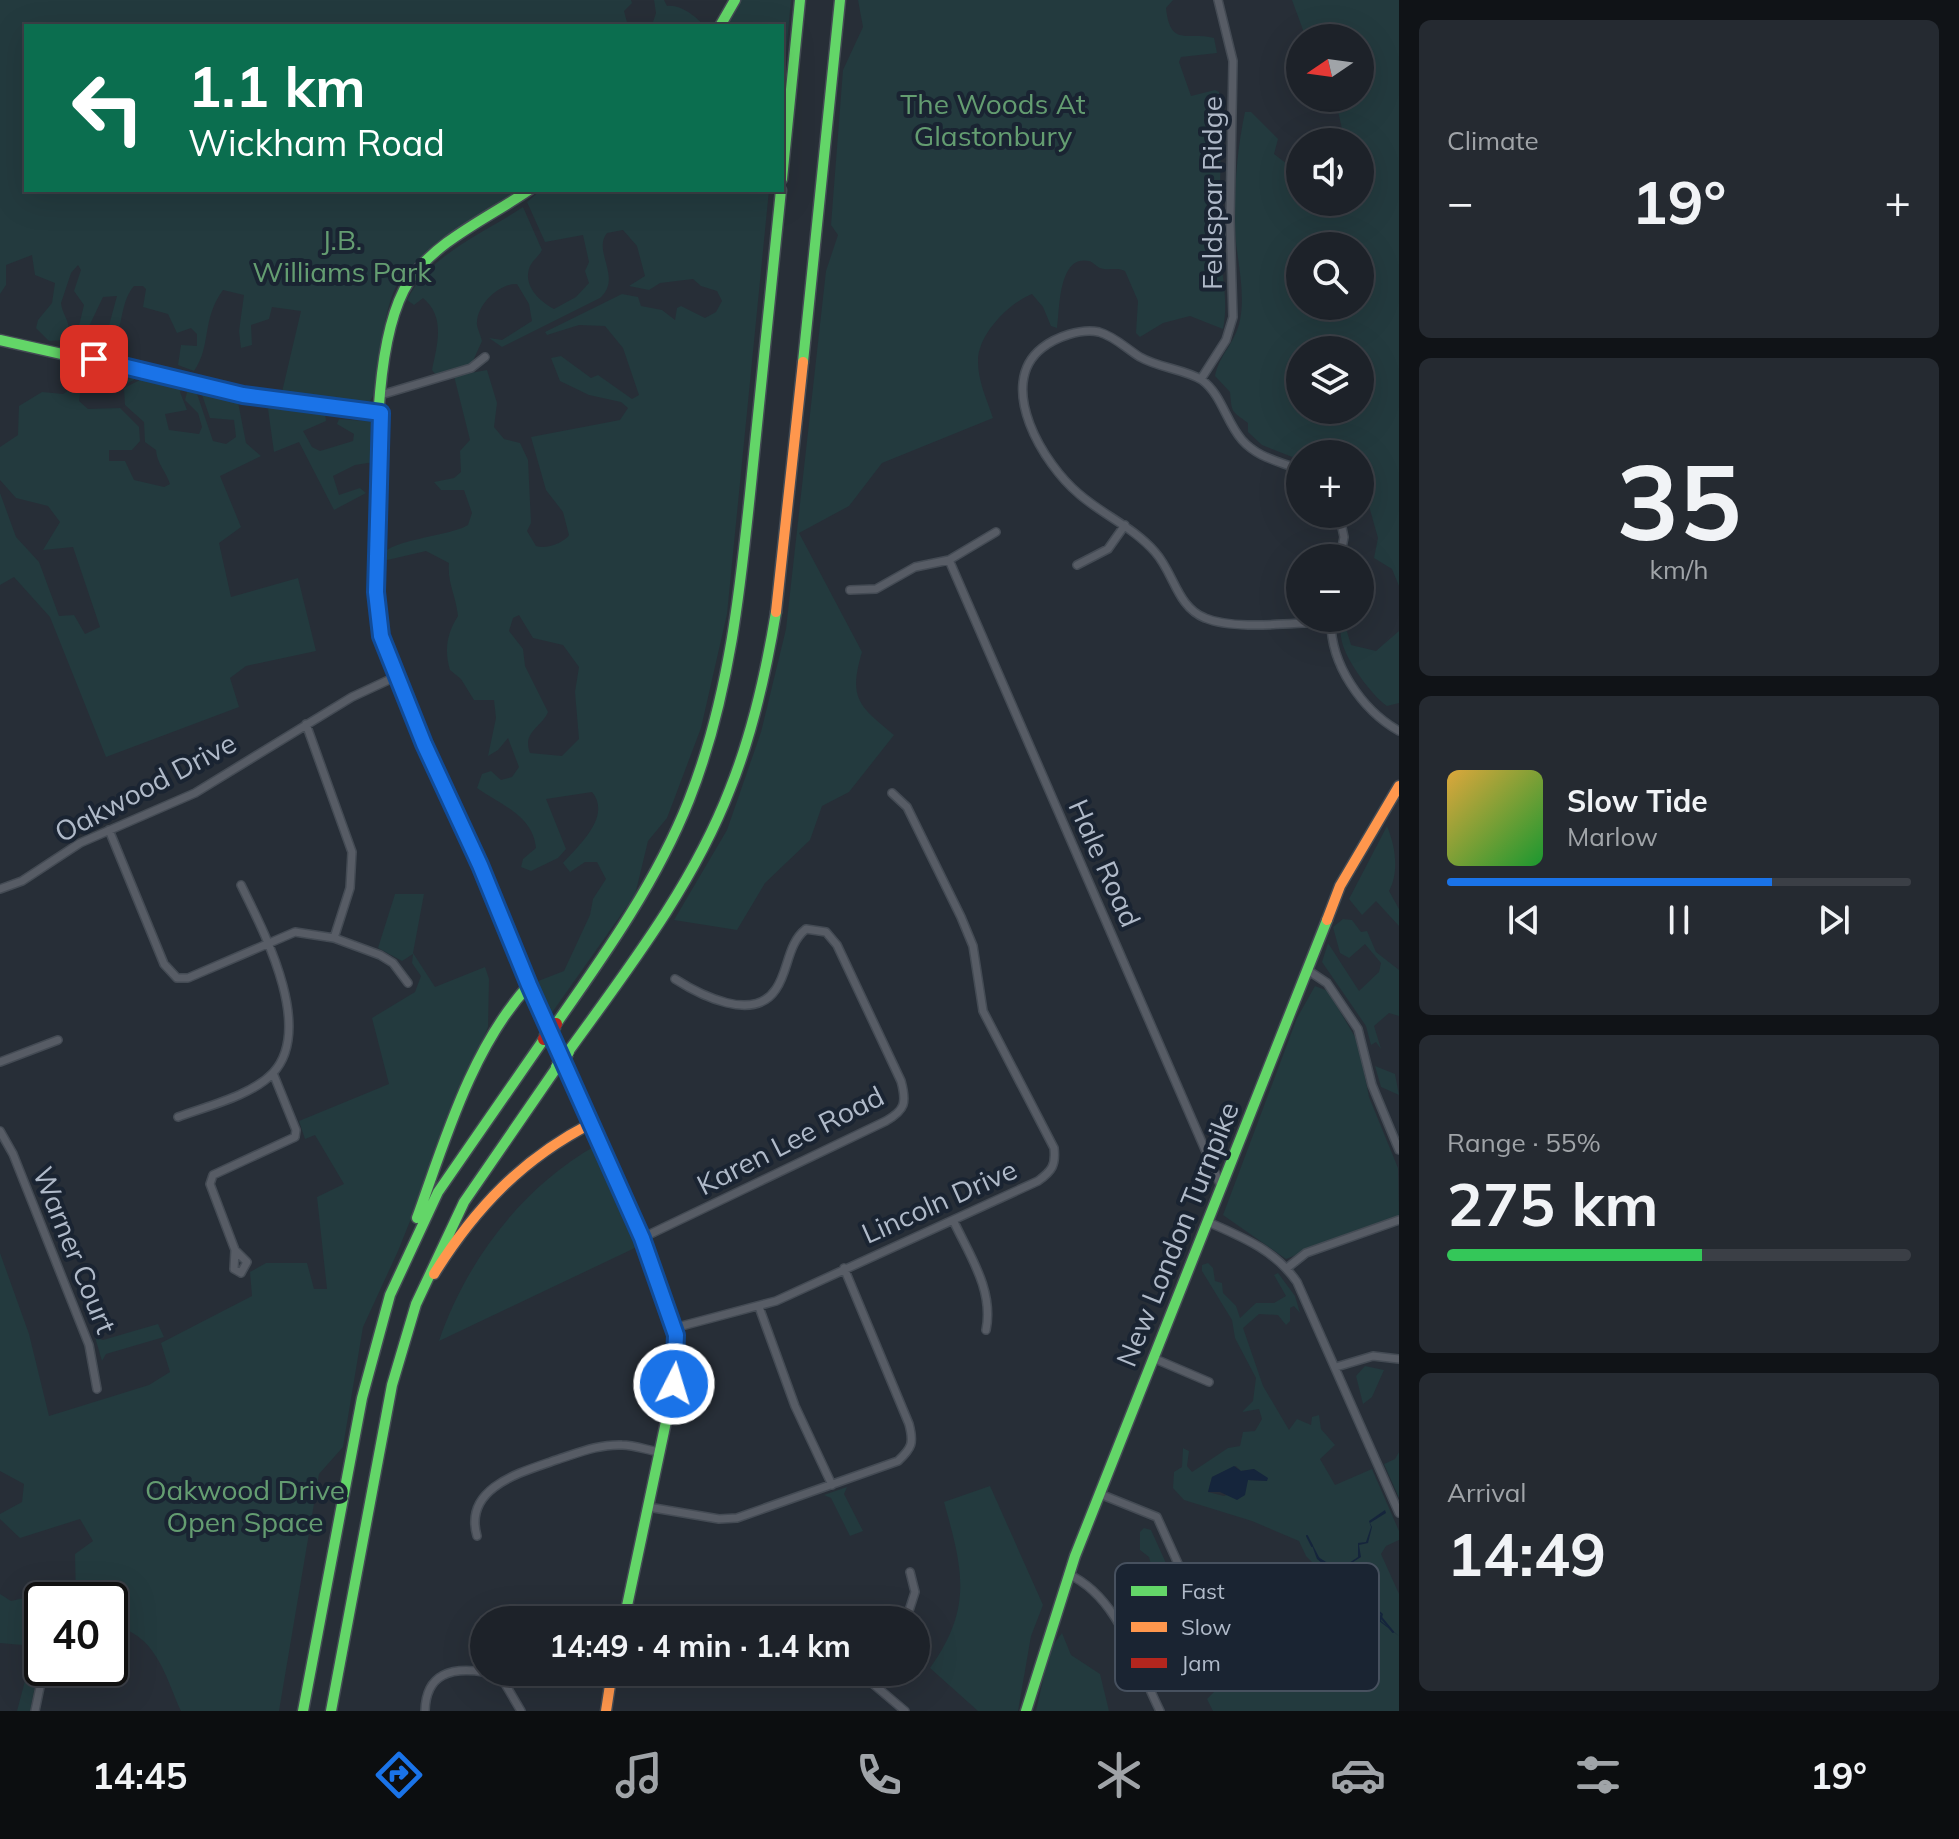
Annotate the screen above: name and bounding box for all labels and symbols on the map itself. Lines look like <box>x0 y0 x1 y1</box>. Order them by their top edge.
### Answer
north arrow <box>1286 24 1374 112</box>
park label: The Woods At Glastonbury <box>900 86 1086 153</box>
street label: Feldspar Ridge <box>1194 96 1229 290</box>
park label: J.B. Williams Park <box>252 222 432 289</box>
pin <box>60 325 128 393</box>
street label: Oakwood Drive <box>48 725 242 849</box>
street label: Hale Road <box>1061 794 1149 932</box>
street label: Karen Lee Road <box>691 1078 889 1202</box>
street label: New London Turnpike <box>1108 1097 1246 1371</box>
street label: Lincoln Drive <box>856 1151 1022 1251</box>
street label: Warner Court <box>26 1162 124 1339</box>
position arrow <box>632 1342 716 1426</box>
park label: Oakwood Drive Open Space <box>145 1472 345 1539</box>
legend <box>1115 1563 1379 1691</box>
text: Fast <box>1181 1577 1225 1605</box>
speed limit sign: 40 <box>24 1582 128 1686</box>
text: Slow <box>1181 1613 1231 1641</box>
text: Jam <box>1181 1649 1221 1677</box>

